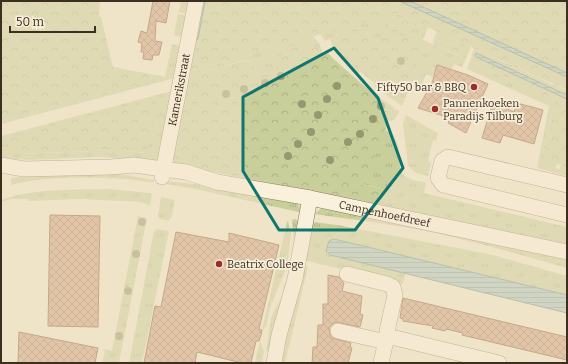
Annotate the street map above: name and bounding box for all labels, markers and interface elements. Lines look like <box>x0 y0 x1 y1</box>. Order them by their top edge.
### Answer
scale bar <box>10 8 95 34</box>
text: 50 m <box>16 15 45 29</box>
street label: Kamerikstraat <box>166 52 193 127</box>
place label: Fifty50 bar & BBQ <box>377 81 467 94</box>
marker: Fifty50 bar & BBQ <box>469 82 479 92</box>
place label: Pannenkoeken Paradijs Tilburg <box>443 97 523 123</box>
marker: Pannenkoeken Paradijs Tilburg <box>430 104 440 114</box>
street label: Campenhoefdreef <box>338 198 432 230</box>
place label: Beatrix College <box>227 258 304 271</box>
marker: Beatrix College <box>214 259 224 269</box>

